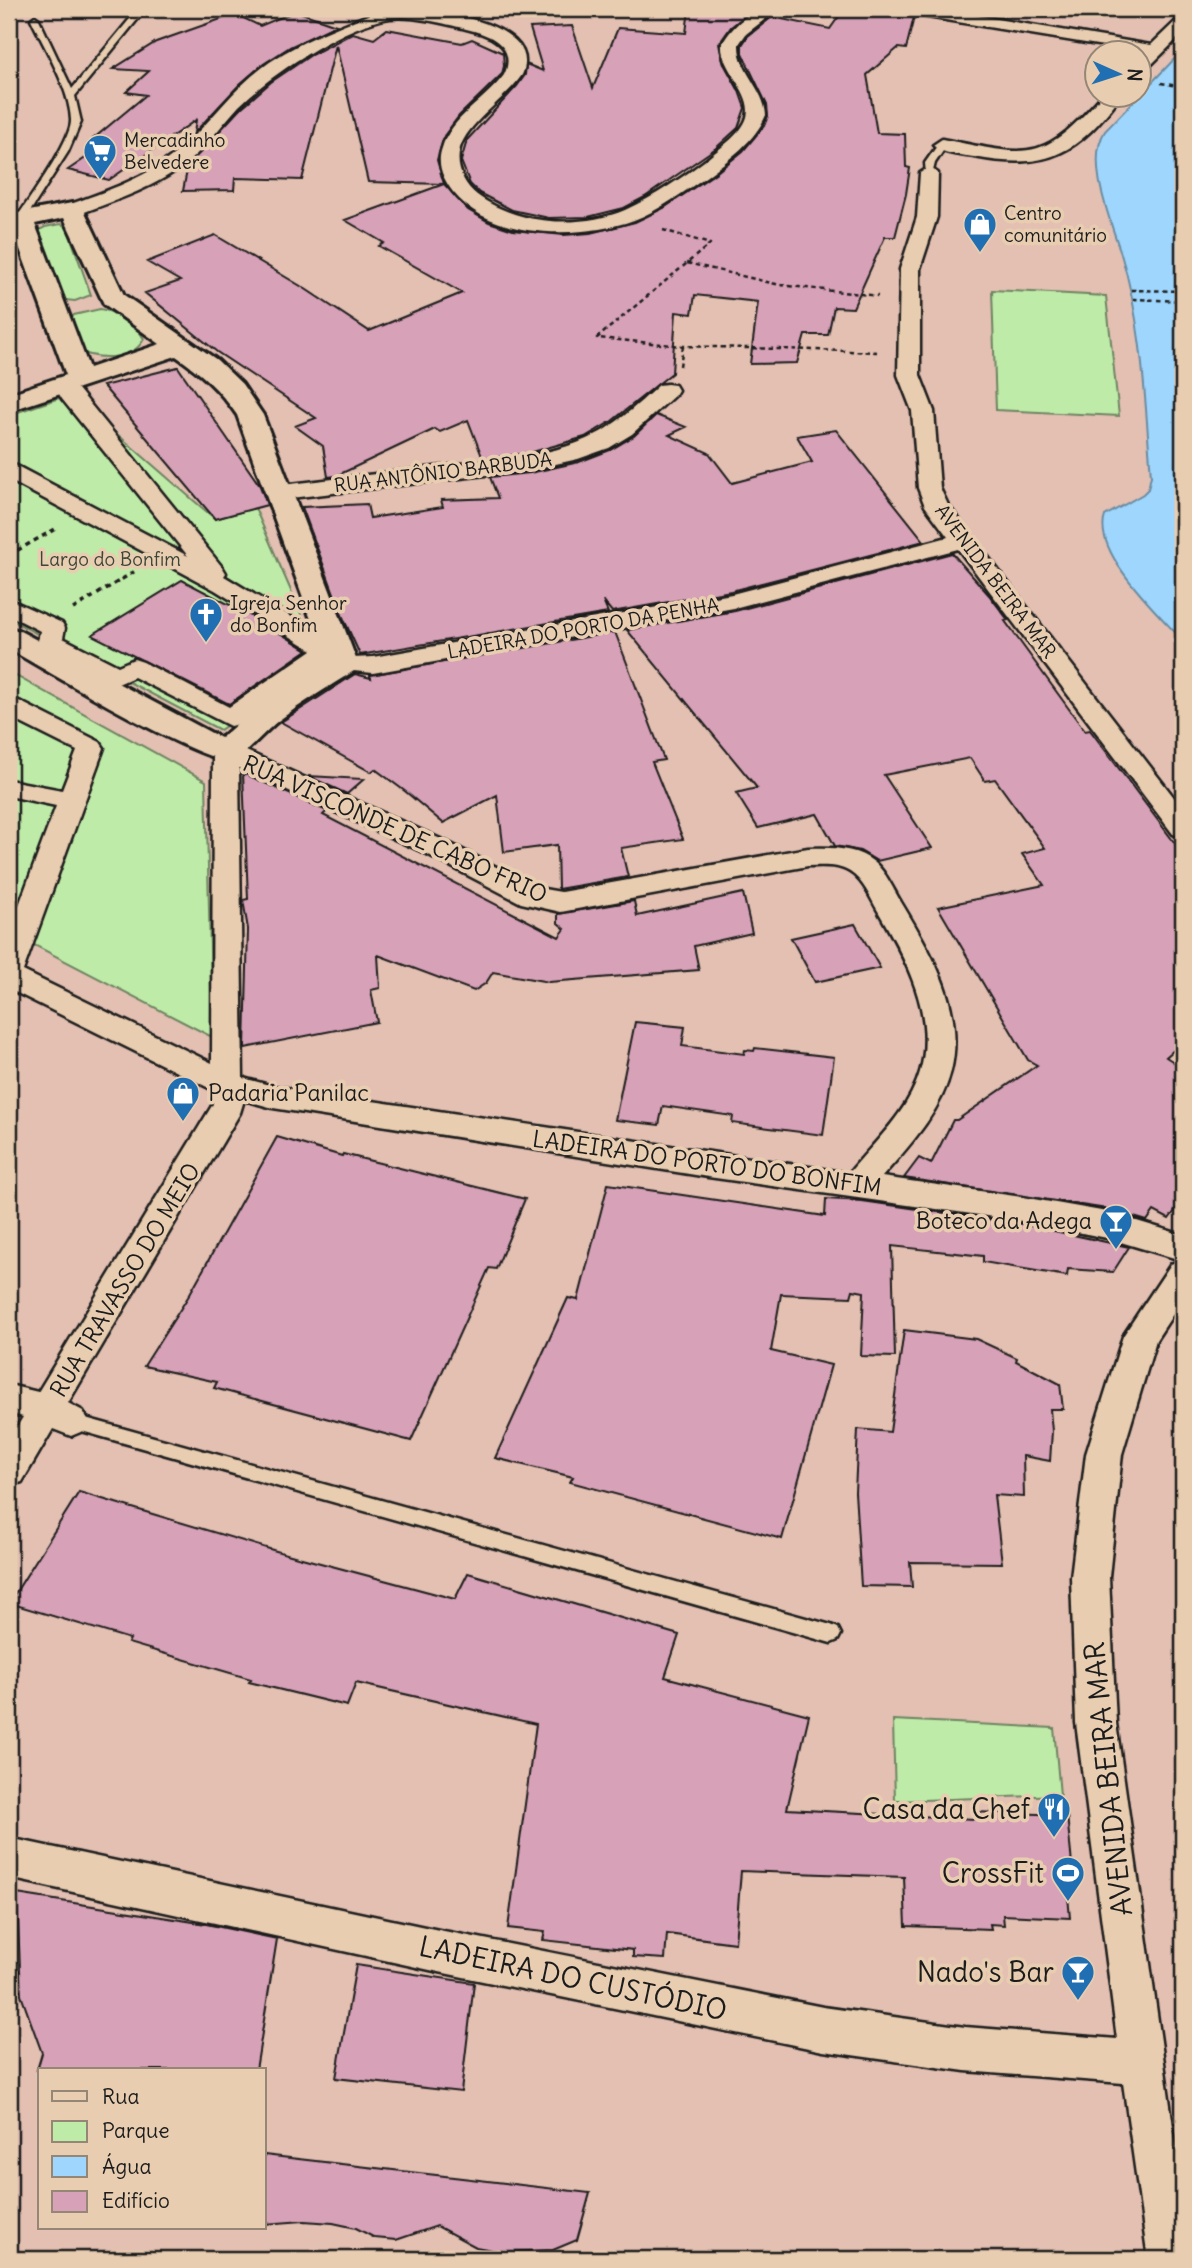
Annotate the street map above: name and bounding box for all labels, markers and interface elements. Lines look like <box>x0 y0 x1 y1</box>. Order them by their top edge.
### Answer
north arrow <box>1084 38 1154 108</box>
text: N <box>1123 68 1147 82</box>
place label: Mercadinho Belvedere <box>124 128 225 174</box>
supermarket icon: Mercadinho Belvedere <box>81 132 119 181</box>
place label: Centro comunitário <box>1004 201 1107 247</box>
shop icon: Centro comunitário <box>961 205 999 254</box>
street label: RUA ANTÔNIO BARBUDA <box>333 446 553 497</box>
street label: AVENIDA BEIRA MAR <box>930 499 1062 663</box>
park label: Largo do Bonfim <box>39 547 181 571</box>
place label: Igreja Senhor do Bonfim <box>230 591 347 637</box>
street label: LADEIRA DO PORTO DA PENHA <box>445 592 721 664</box>
church icon: Igreja Senhor do Bonfim <box>187 595 225 644</box>
street label: RUA VISCONDE DE CABO FRIO <box>239 748 552 909</box>
shop icon: Padaria Panilac <box>164 1074 202 1123</box>
place label: Padaria Panilac <box>208 1078 369 1107</box>
street label: LADEIRA DO PORTO DO BONFIM <box>531 1124 883 1201</box>
street label: RUA TRAVASSO DO MEIO <box>43 1157 206 1402</box>
bar icon: Boteco da Adega <box>1097 1202 1135 1251</box>
place label: Boteco da Adega <box>916 1206 1092 1235</box>
street label: AVENIDA BEIRA MAR <box>1076 1640 1140 1918</box>
restaurant icon: Casa da Chef <box>1035 1790 1073 1839</box>
place label: Casa da Chef <box>862 1791 1031 1827</box>
sports icon: CrossFit <box>1049 1854 1087 1903</box>
place label: CrossFit <box>942 1855 1044 1891</box>
street label: LADEIRA DO CUSTÓDIO <box>416 1927 730 2028</box>
bar icon: Nado's Bar <box>1059 1953 1097 2002</box>
place label: Nado's Bar <box>917 1954 1054 1990</box>
legend <box>38 2068 266 2230</box>
text: Rua <box>102 2083 139 2110</box>
text: Parque <box>102 2117 170 2144</box>
text: Água <box>102 2153 151 2180</box>
text: Edifício <box>102 2187 170 2214</box>

